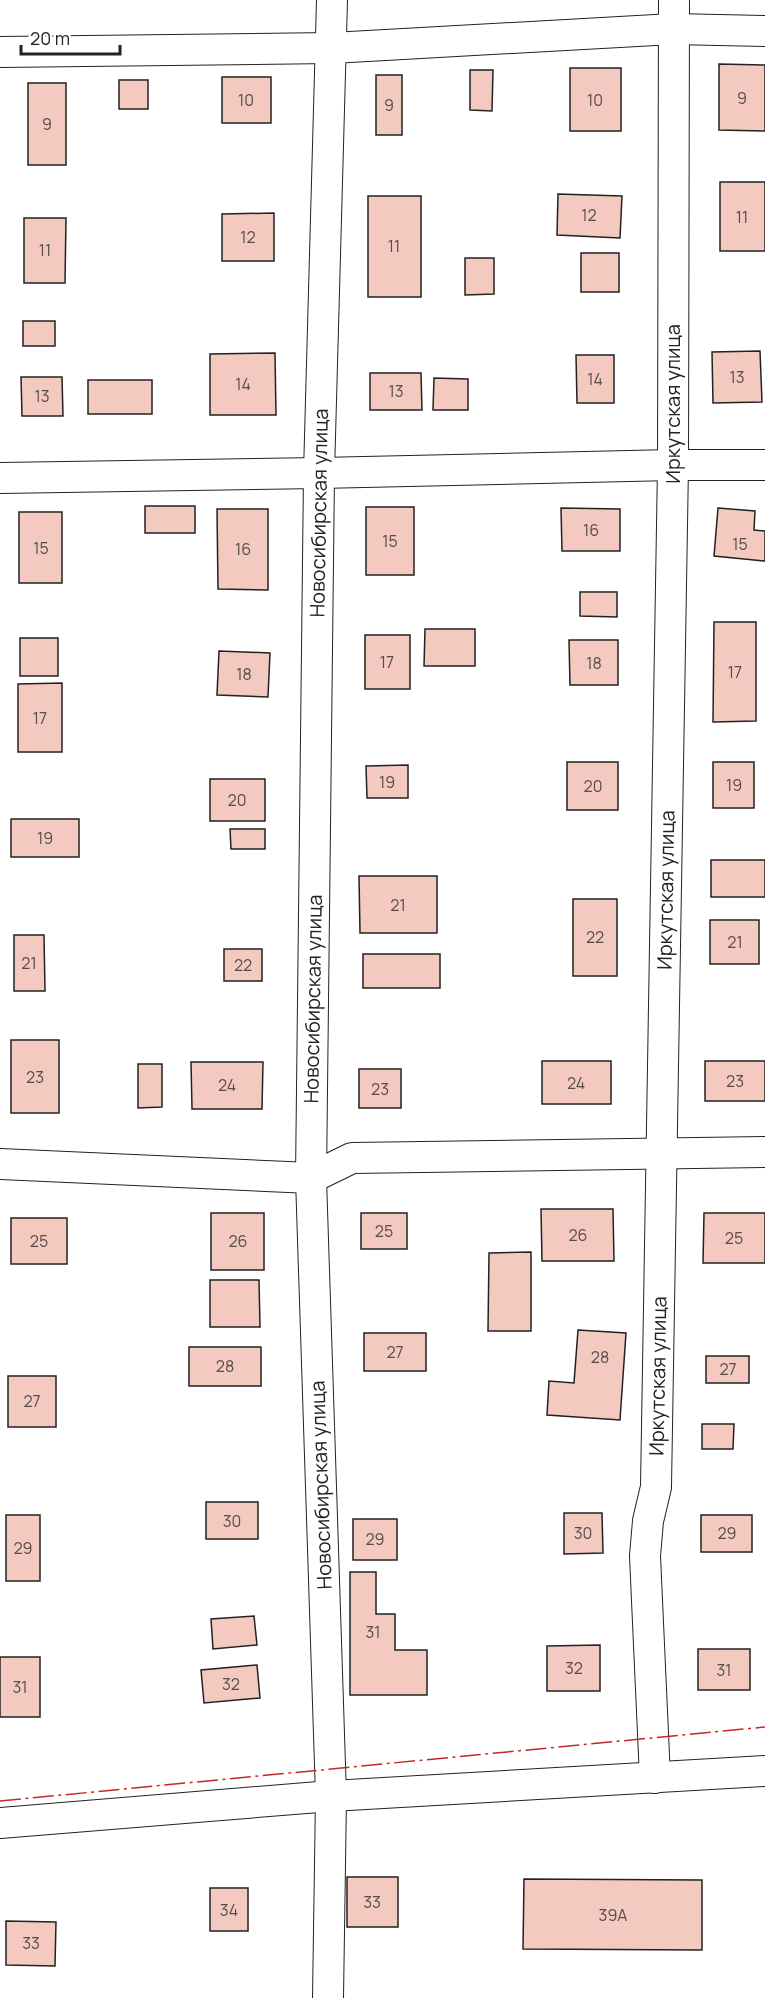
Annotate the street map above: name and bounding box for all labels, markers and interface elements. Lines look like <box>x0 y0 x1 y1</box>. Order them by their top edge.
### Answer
scale bar <box>21 18 120 56</box>
text: 20 m <box>30 26 70 50</box>
house number: 9 <box>737 87 747 109</box>
house number: 10 <box>238 89 254 111</box>
house number: 10 <box>587 89 603 111</box>
house number: 9 <box>384 94 394 116</box>
house number: 9 <box>42 113 52 135</box>
house number: 12 <box>581 204 597 226</box>
house number: 11 <box>736 206 748 228</box>
house number: 12 <box>240 226 256 248</box>
house number: 11 <box>388 235 400 257</box>
house number: 11 <box>39 239 51 261</box>
street label: Иркутская улица <box>659 324 686 484</box>
house number: 13 <box>729 366 745 388</box>
house number: 14 <box>587 368 603 390</box>
house number: 14 <box>235 373 251 395</box>
house number: 13 <box>388 380 404 402</box>
house number: 13 <box>34 385 50 407</box>
street label: Новосибирская улица <box>303 408 334 618</box>
house number: 16 <box>583 519 599 541</box>
house number: 15 <box>382 530 398 552</box>
house number: 15 <box>732 533 748 555</box>
house number: 15 <box>33 537 49 559</box>
house number: 16 <box>235 538 251 560</box>
house number: 17 <box>380 651 394 673</box>
house number: 18 <box>586 652 602 674</box>
house number: 17 <box>728 661 742 683</box>
house number: 18 <box>236 663 252 685</box>
house number: 17 <box>33 707 47 729</box>
house number: 19 <box>379 771 395 793</box>
house number: 19 <box>726 774 742 796</box>
house number: 20 <box>584 775 602 797</box>
house number: 20 <box>228 789 246 811</box>
street label: Иркутская улица <box>651 810 680 970</box>
house number: 19 <box>37 827 53 849</box>
street label: Новосибирская улица <box>297 894 328 1104</box>
house number: 21 <box>390 894 406 916</box>
house number: 22 <box>586 926 604 948</box>
house number: 21 <box>727 931 743 953</box>
house number: 21 <box>21 952 37 974</box>
house number: 22 <box>234 954 252 976</box>
house number: 23 <box>26 1066 44 1088</box>
house number: 23 <box>726 1070 744 1092</box>
house number: 24 <box>567 1072 585 1094</box>
house number: 24 <box>218 1074 236 1096</box>
house number: 23 <box>371 1078 389 1100</box>
house number: 25 <box>375 1220 393 1242</box>
house number: 26 <box>568 1224 588 1246</box>
house number: 25 <box>725 1227 743 1249</box>
house number: 25 <box>30 1230 48 1252</box>
house number: 26 <box>228 1230 248 1252</box>
street label: Иркутская улица <box>643 1296 672 1456</box>
house number: 27 <box>386 1341 404 1363</box>
house number: 28 <box>591 1346 609 1368</box>
house number: 28 <box>216 1355 234 1377</box>
house number: 27 <box>719 1358 737 1380</box>
street label: Новосибирская улица <box>303 1380 338 1590</box>
house number: 27 <box>23 1390 41 1412</box>
house number: 30 <box>223 1510 241 1532</box>
house number: 30 <box>574 1522 592 1544</box>
house number: 29 <box>717 1522 737 1544</box>
house number: 29 <box>365 1528 385 1550</box>
house number: 29 <box>13 1537 33 1559</box>
house number: 31 <box>365 1621 381 1643</box>
house number: 32 <box>565 1657 583 1679</box>
house number: 31 <box>716 1659 732 1681</box>
house number: 32 <box>222 1673 240 1695</box>
house number: 31 <box>12 1676 28 1698</box>
house number: 33 <box>363 1891 381 1913</box>
house number: 34 <box>220 1899 238 1921</box>
house number: 39А <box>599 1904 627 1926</box>
house number: 33 <box>22 1932 40 1954</box>

